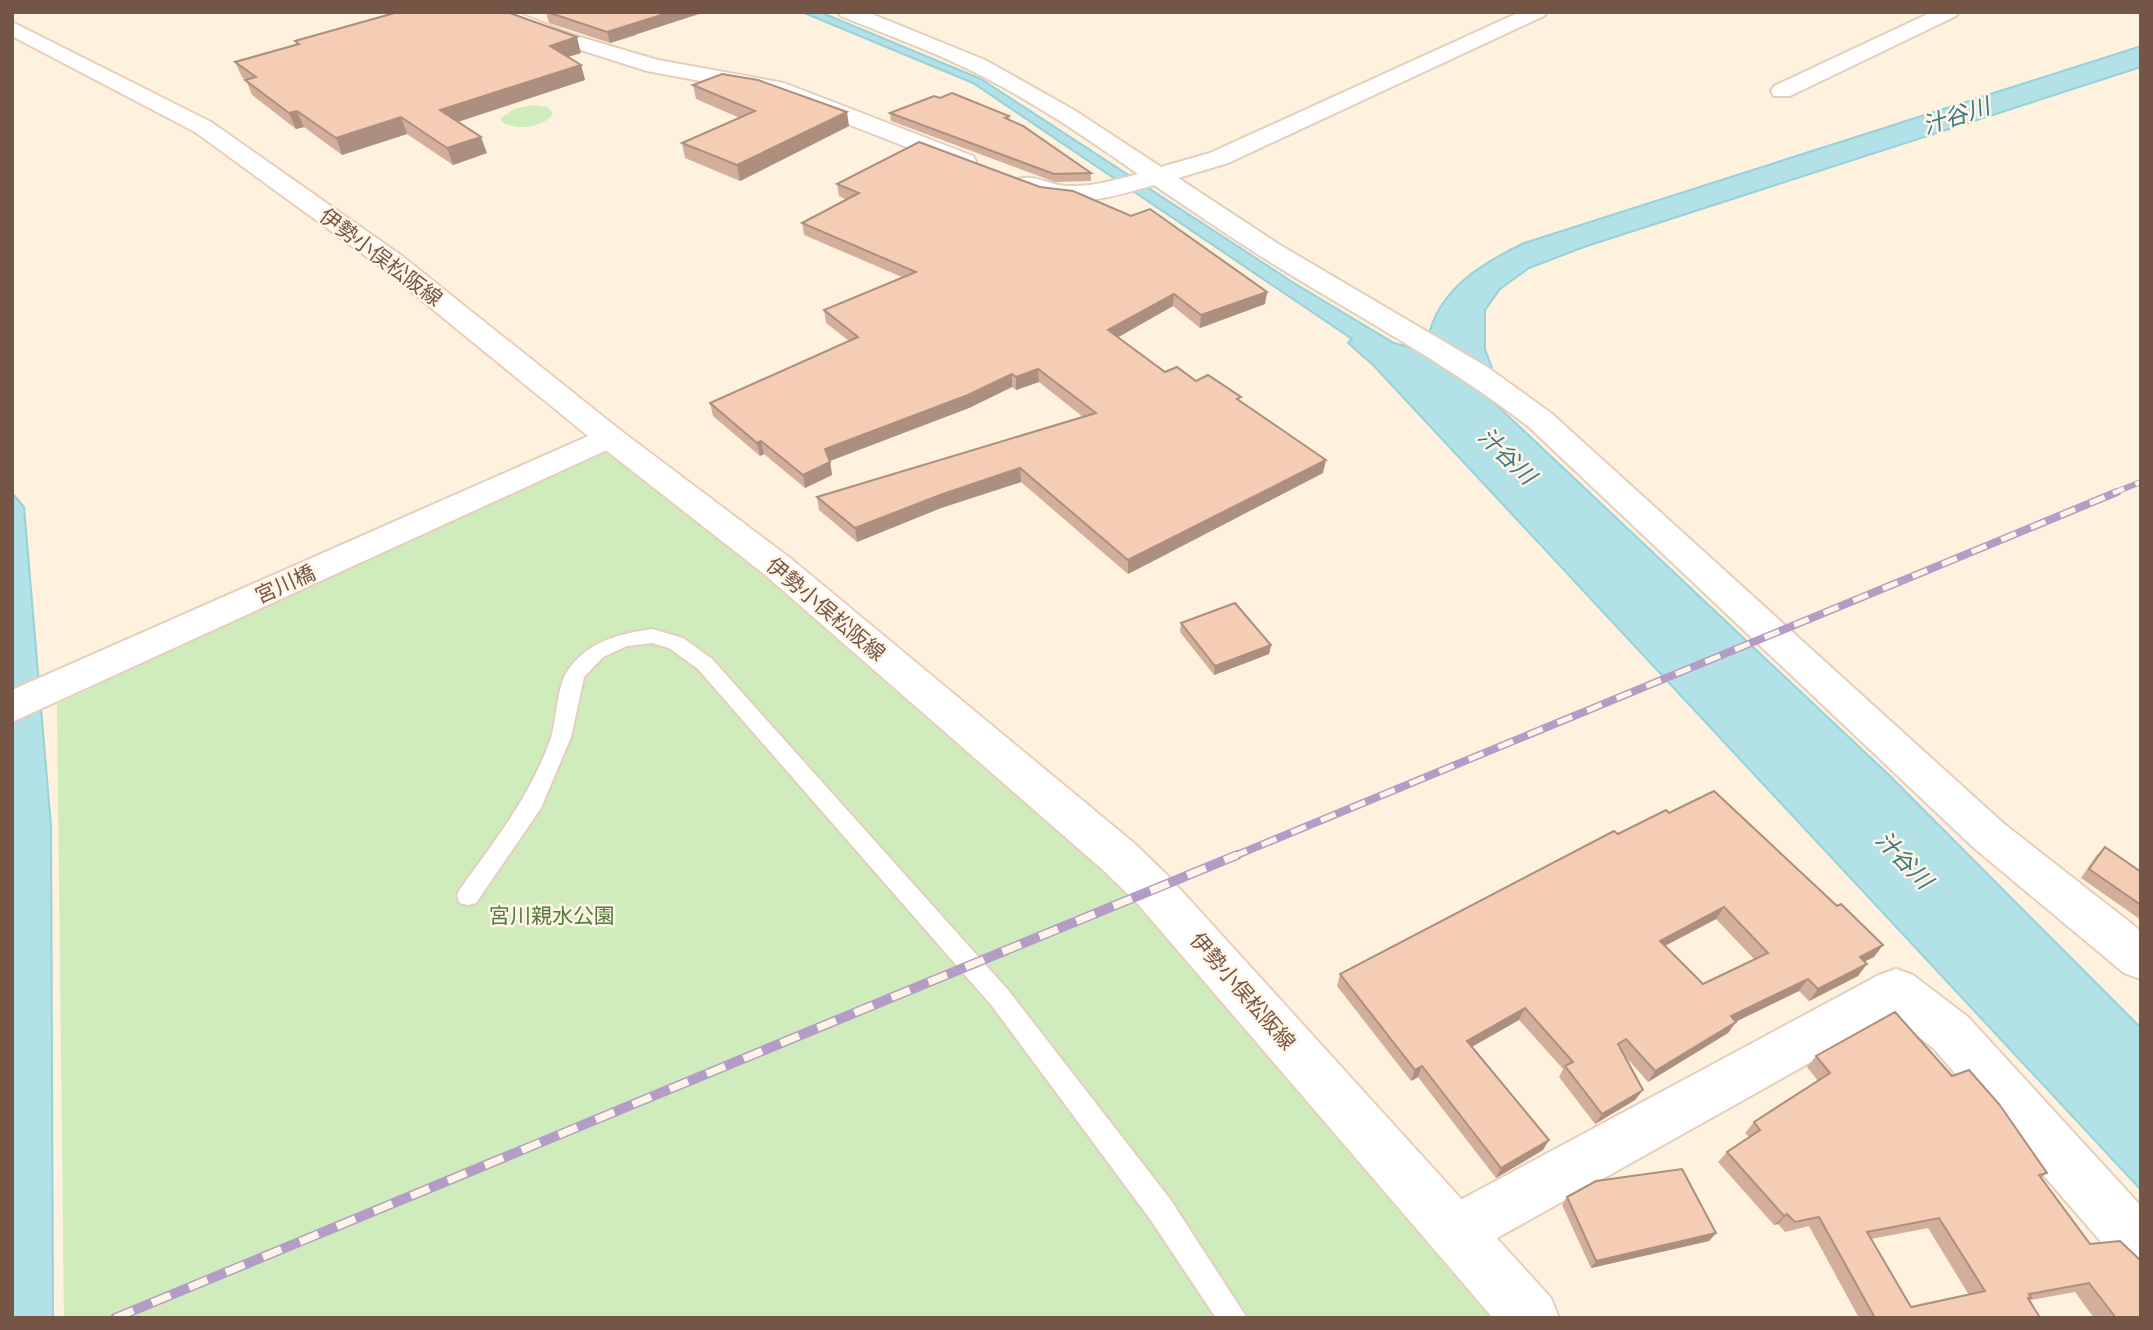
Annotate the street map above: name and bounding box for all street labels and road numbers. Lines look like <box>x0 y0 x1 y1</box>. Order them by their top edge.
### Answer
street label: 伊勢小俣松阪線 <box>315 203 447 311</box>
street label: 伊勢小俣松阪線 <box>762 552 890 666</box>
street label: 宮川橋 <box>251 560 319 608</box>
street label: 伊勢小俣松阪線 <box>1185 927 1301 1055</box>

